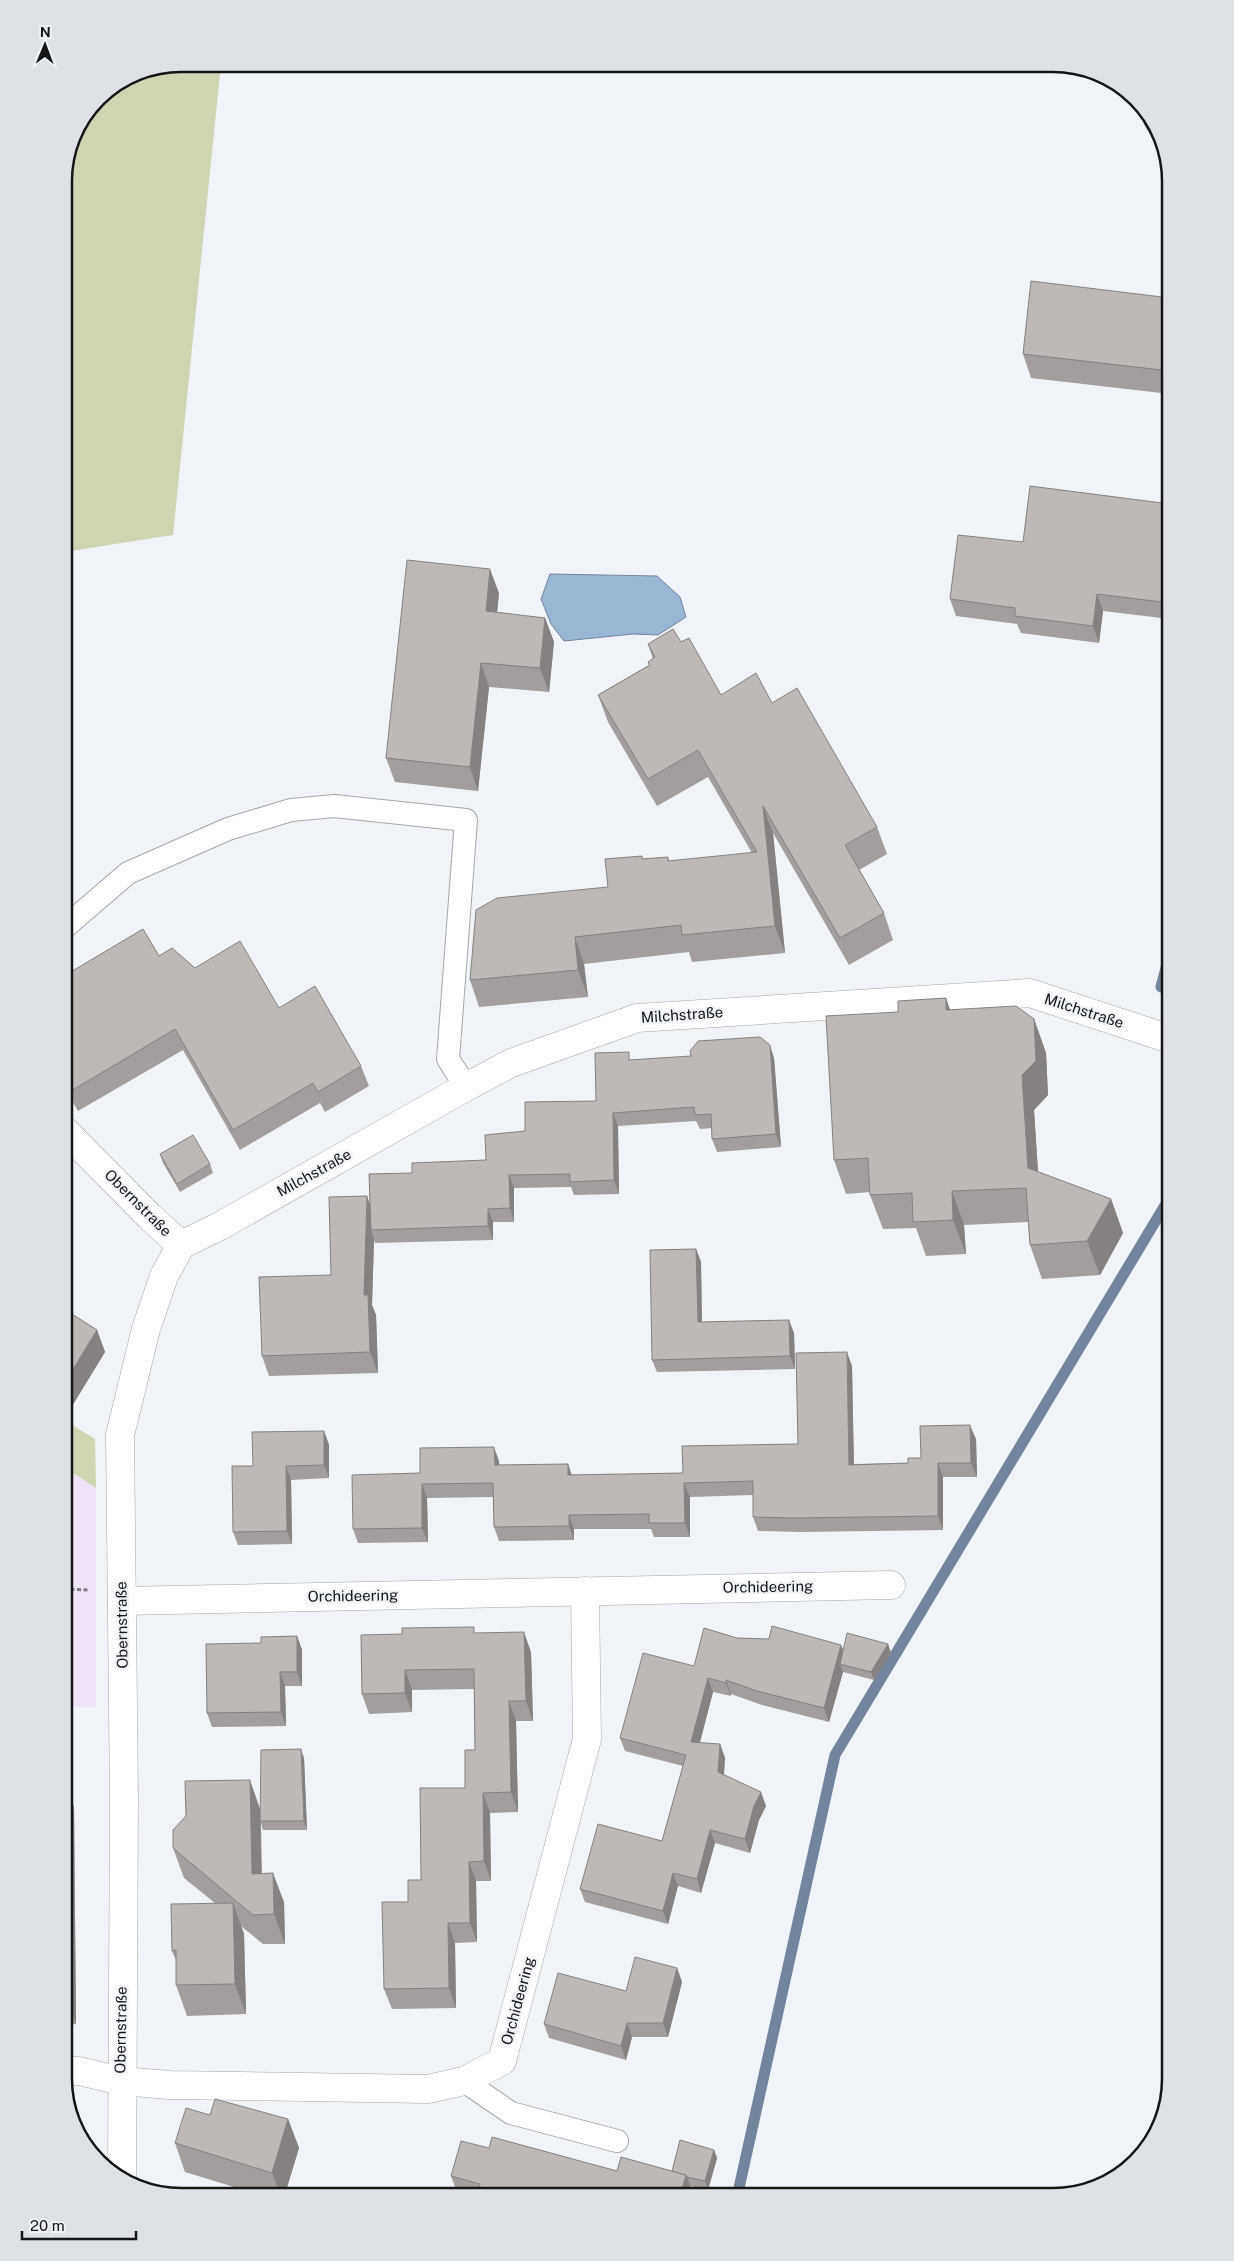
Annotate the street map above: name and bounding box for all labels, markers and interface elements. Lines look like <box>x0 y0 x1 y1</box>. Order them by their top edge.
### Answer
north arrow <box>20 20 70 70</box>
text: N <box>40 24 51 40</box>
street label: Milchstraße <box>1042 990 1126 1031</box>
street label: Milchstraße <box>640 1003 724 1026</box>
street label: Milchstraße <box>274 1145 354 1200</box>
street label: Obernstraße <box>101 1166 175 1240</box>
street label: Orchideering <box>723 1577 813 1596</box>
street label: Obernstraße <box>112 1581 131 1669</box>
street label: Orchideering <box>308 1586 398 1605</box>
street label: Orchideering <box>498 1955 537 2047</box>
street label: Obernstraße <box>111 1986 130 2074</box>
scale bar <box>22 2208 136 2240</box>
text: 20 m <box>30 2217 65 2234</box>

